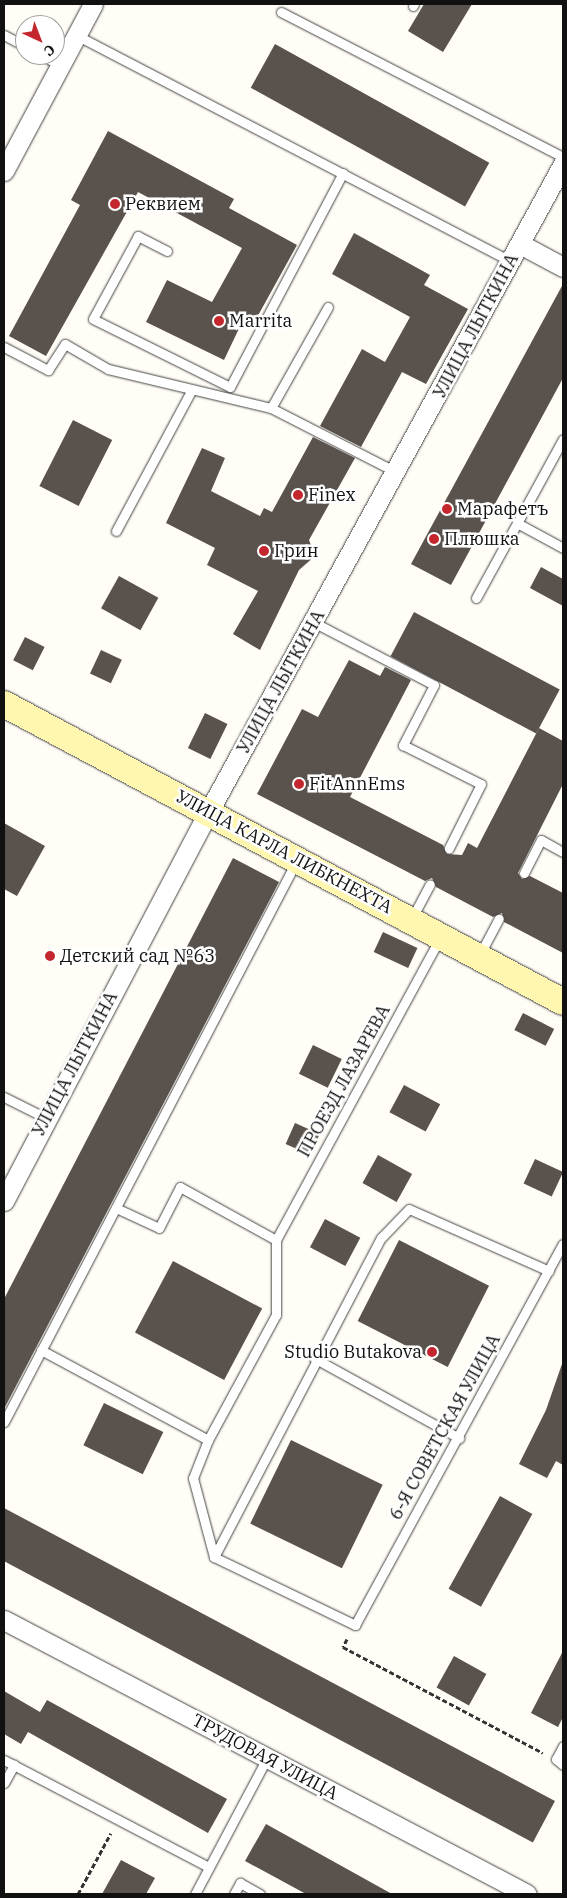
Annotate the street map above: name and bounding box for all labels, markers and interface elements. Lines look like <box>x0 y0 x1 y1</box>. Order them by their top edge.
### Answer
north arrow <box>15 15 65 65</box>
text: С <box>40 40 59 60</box>
place label: Реквием <box>125 193 201 215</box>
marker: Реквием <box>109 198 121 210</box>
street label: УЛИЦА ЛЫТКИНА <box>429 250 523 402</box>
place label: Marrita <box>229 310 292 332</box>
marker: Marrita <box>213 315 225 327</box>
place label: Finex <box>308 484 356 506</box>
marker: Finex <box>292 489 304 501</box>
place label: Марафетъ <box>457 498 548 520</box>
marker: Марафетъ <box>441 503 453 515</box>
place label: Плюшка <box>444 528 520 550</box>
marker: Плюшка <box>428 533 440 545</box>
place label: Грин <box>274 540 319 562</box>
marker: Грин <box>258 545 270 557</box>
street label: УЛИЦА ЛЫТКИНА <box>233 606 329 758</box>
place label: FitAnnEms <box>309 773 405 795</box>
marker: FitAnnEms <box>293 778 305 790</box>
street label: УЛИЦА КАРЛА ЛИБКНЕХТА <box>172 786 396 918</box>
place label: Детский сад №63 <box>60 945 215 967</box>
marker: Детский сад №63 <box>44 950 56 962</box>
street label: УЛИЦА ЛЫТКИНА <box>28 988 122 1140</box>
street label: ПРОЕЗД ЛАЗАРЕВА <box>293 1001 395 1161</box>
street label: 6-Я СОВЕТСКАЯ УЛИЦА <box>385 1330 505 1524</box>
place label: Studio Butakova <box>284 1341 422 1363</box>
marker: Studio Butakova <box>426 1346 438 1358</box>
street label: ТРУДОВАЯ УЛИЦА <box>188 1709 342 1805</box>

